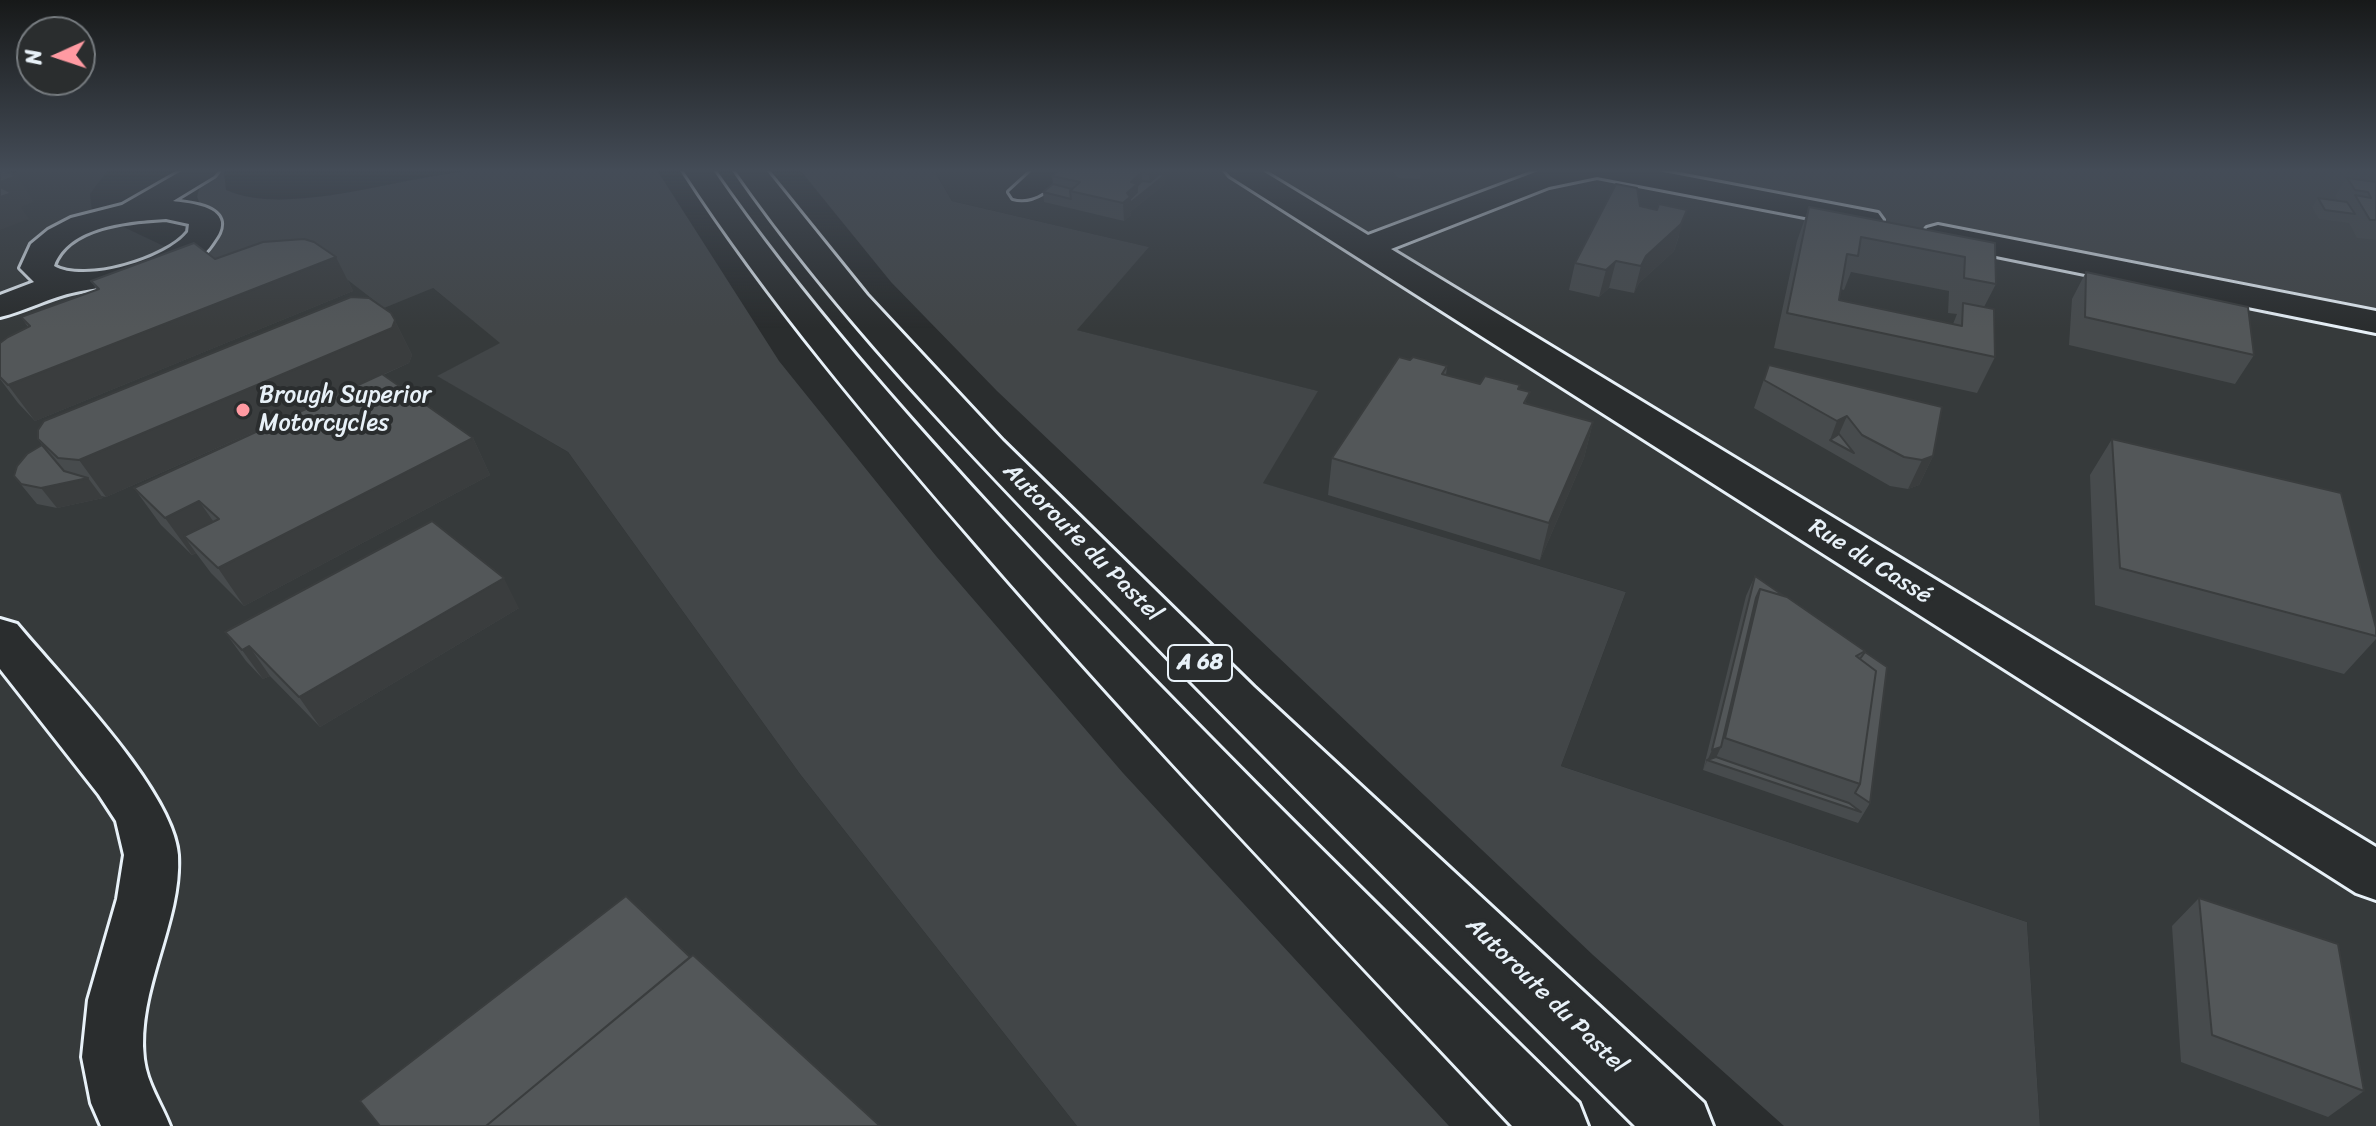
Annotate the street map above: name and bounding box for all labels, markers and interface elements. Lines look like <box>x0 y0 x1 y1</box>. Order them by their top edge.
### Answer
north arrow <box>16 16 96 96</box>
text: N <box>14 49 53 66</box>
place label: Brough Superior Motorcycles <box>259 382 431 438</box>
marker: Brough Superior Motorcycles <box>234 401 252 419</box>
street label: Autoroute du Pastel <box>996 457 1168 629</box>
street label: Rue du Cassé <box>1803 513 1937 611</box>
road number: A 68 <box>1168 645 1232 681</box>
street label: Autoroute du Pastel <box>1459 912 1633 1080</box>

